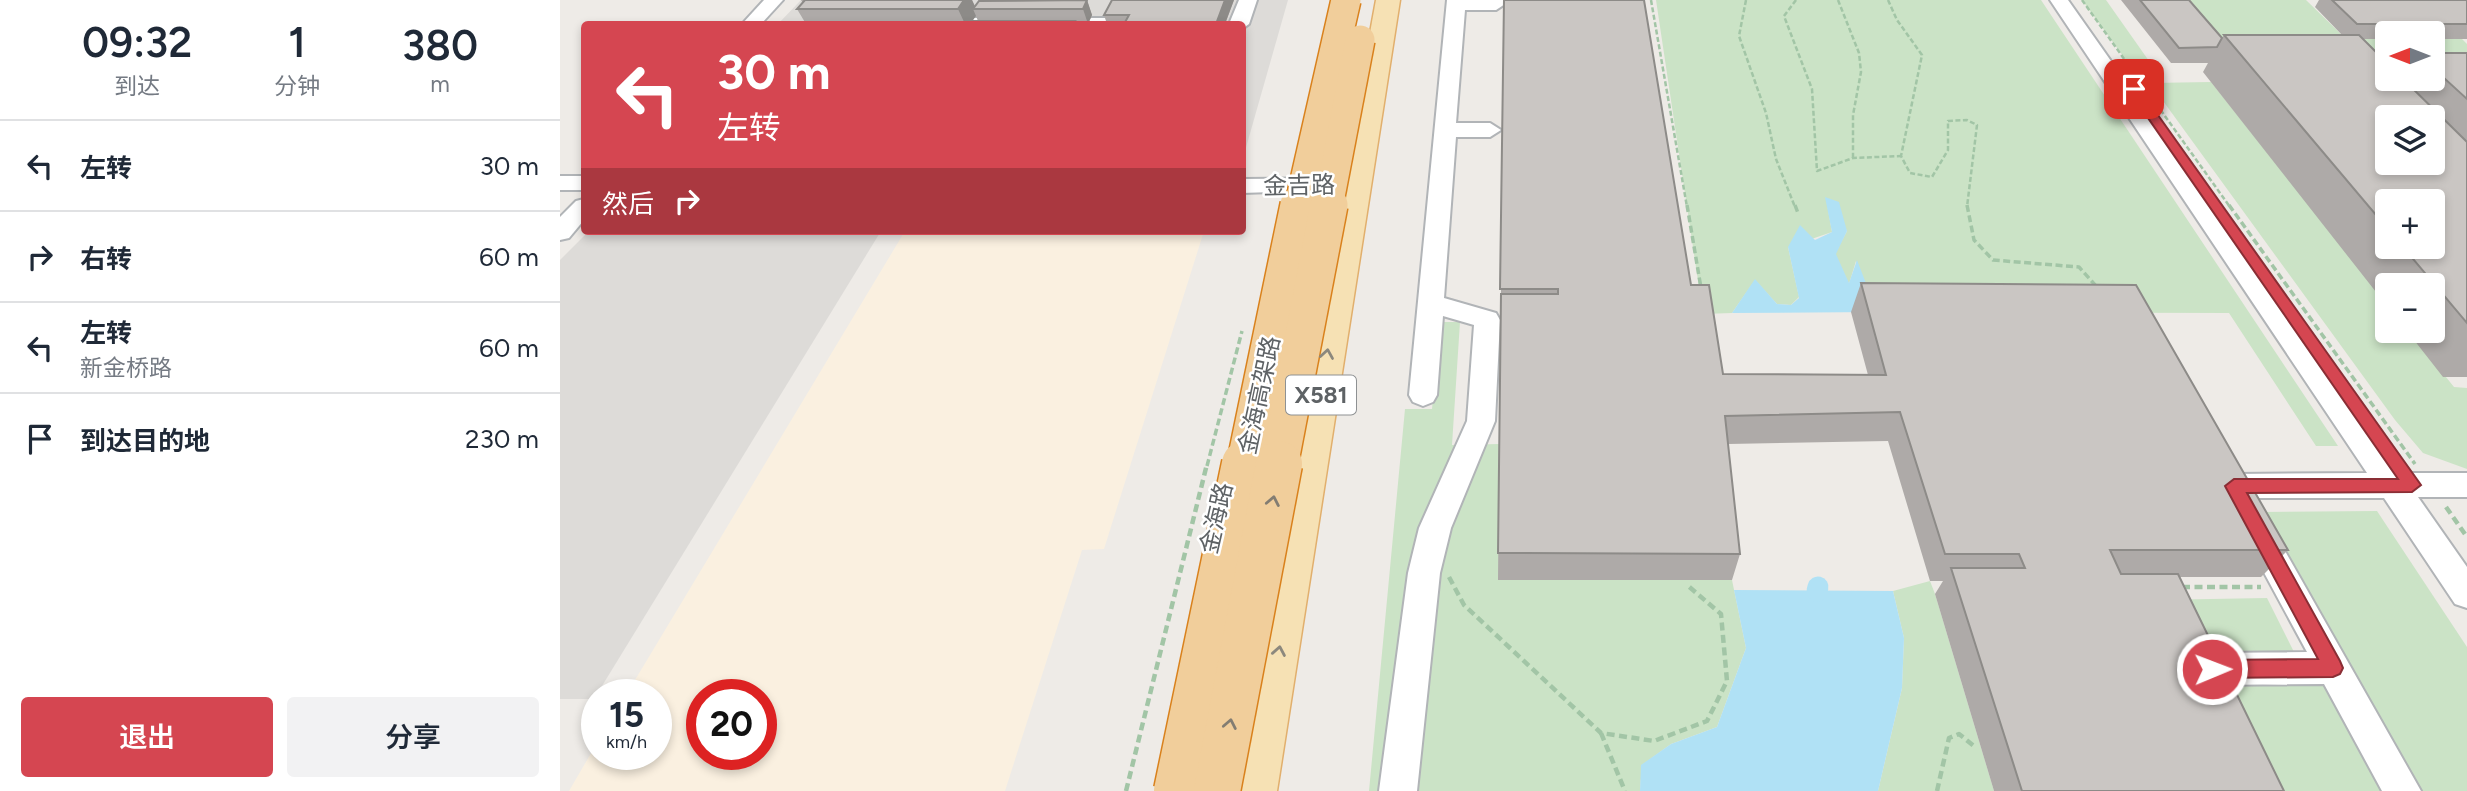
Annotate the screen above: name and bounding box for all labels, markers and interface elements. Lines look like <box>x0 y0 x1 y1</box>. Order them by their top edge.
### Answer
text: 09:32 <box>82 17 192 68</box>
text: 1 <box>288 17 306 68</box>
text: 380 <box>402 20 478 71</box>
north arrow <box>2375 21 2445 91</box>
map controls <box>2375 21 2445 343</box>
text: 30 m <box>717 42 830 101</box>
icon: left <box>602 49 693 140</box>
pin <box>2104 59 2164 119</box>
text: m <box>430 70 450 98</box>
icon: arrive <box>2115 70 2153 108</box>
text: 到达 <box>114 72 160 100</box>
text: 分钟 <box>274 72 320 100</box>
button: layers <box>2375 105 2445 175</box>
text: 左转 <box>717 109 781 147</box>
icon: left <box>21 147 59 185</box>
text: 30 m <box>480 150 539 182</box>
text: 左转 <box>80 152 132 184</box>
street label: 金吉路 <box>1263 170 1335 200</box>
icon: right <box>668 182 706 220</box>
text: 然后 <box>602 188 654 220</box>
button: + <box>2375 189 2445 259</box>
icon: right <box>21 238 59 276</box>
text: 60 m <box>479 241 539 273</box>
text: 右转 <box>80 243 132 275</box>
button: − <box>2375 273 2445 343</box>
text: 左转 <box>80 317 132 349</box>
icon: left <box>21 329 59 367</box>
text: 60 m <box>479 332 539 364</box>
street label: 金海高架路 <box>1232 333 1286 457</box>
one-way arrow <box>1319 348 1334 360</box>
text: 新金桥路 <box>80 354 172 382</box>
road number: X581 <box>1286 376 1356 414</box>
icon: arrive <box>21 420 59 458</box>
text: 230 m <box>465 423 539 455</box>
text: 到达目的地 <box>80 425 210 457</box>
street label: 金海路 <box>1194 480 1238 556</box>
one-way arrow <box>1264 495 1279 507</box>
position arrow <box>2175 632 2249 706</box>
one-way arrow <box>1270 645 1285 657</box>
speed limit sign: 20 <box>686 679 777 770</box>
text: 15 <box>609 694 644 736</box>
button: 退出 <box>21 697 273 777</box>
button: 分享 <box>287 697 539 777</box>
one-way arrow <box>1222 718 1237 730</box>
text: km/h <box>606 731 647 753</box>

